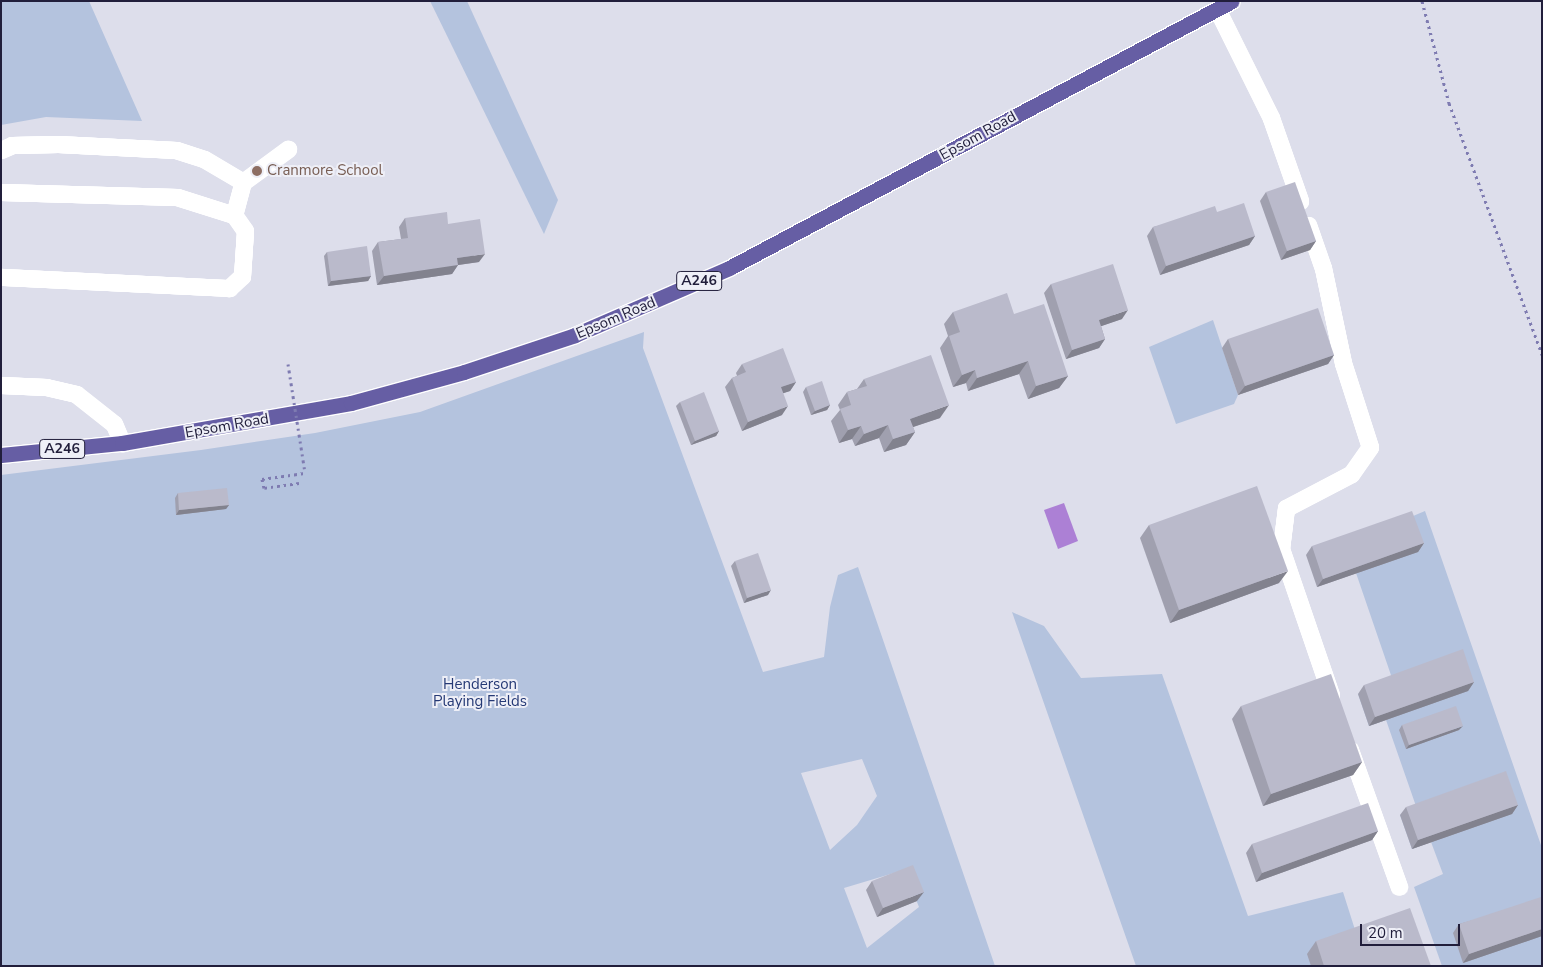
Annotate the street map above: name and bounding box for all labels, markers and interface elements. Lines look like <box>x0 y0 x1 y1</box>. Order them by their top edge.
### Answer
street label: Epsom Road <box>937 108 1019 164</box>
place label: Cranmore School <box>267 162 383 180</box>
marker: Cranmore School <box>251 165 263 177</box>
road number: A246 <box>675 270 723 292</box>
street label: Epsom Road <box>574 293 658 343</box>
street label: Epsom Road <box>184 410 270 442</box>
road number: A246 <box>38 438 86 460</box>
park label: Henderson Playing Fields <box>433 675 527 710</box>
scale bar <box>1363 914 1463 946</box>
text: 20 m <box>1368 923 1403 943</box>

